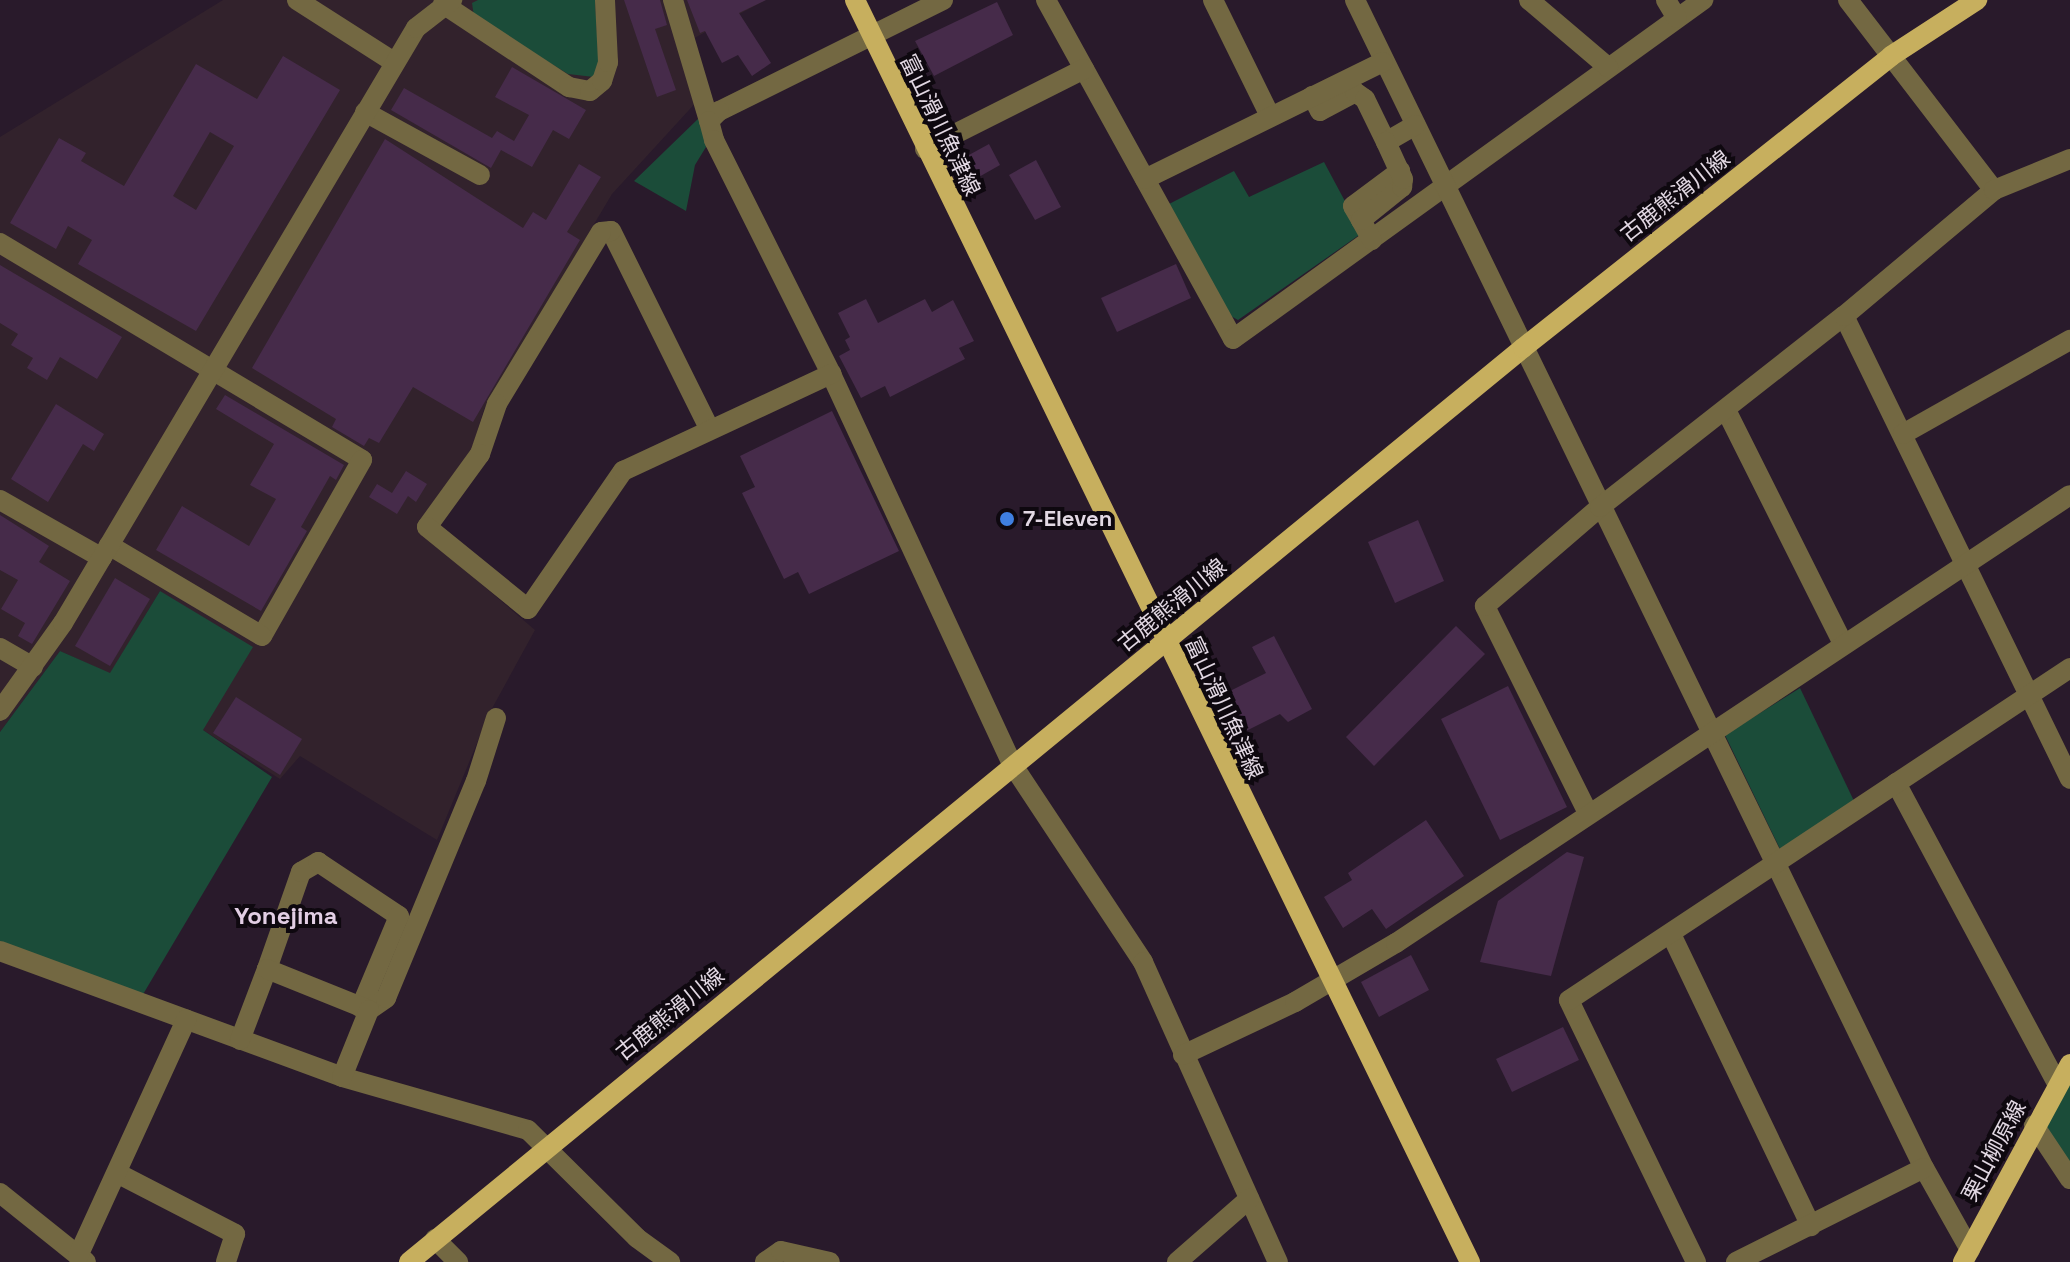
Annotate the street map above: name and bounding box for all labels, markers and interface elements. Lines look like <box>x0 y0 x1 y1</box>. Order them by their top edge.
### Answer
street label: 富山滑川魚津線 <box>894 50 986 200</box>
street label: 古鹿熊滑川線 <box>1615 145 1735 247</box>
place label: 7-Eleven <box>1023 506 1112 532</box>
marker: 7-Eleven <box>998 510 1016 528</box>
street label: 古鹿熊滑川線 <box>1112 553 1232 657</box>
street label: 富山滑川魚津線 <box>1179 633 1269 783</box>
district label: Yonejima <box>234 902 338 930</box>
street label: 古鹿熊滑川線 <box>610 962 730 1066</box>
street label: 栗山柳原線 <box>1957 1096 2031 1206</box>

